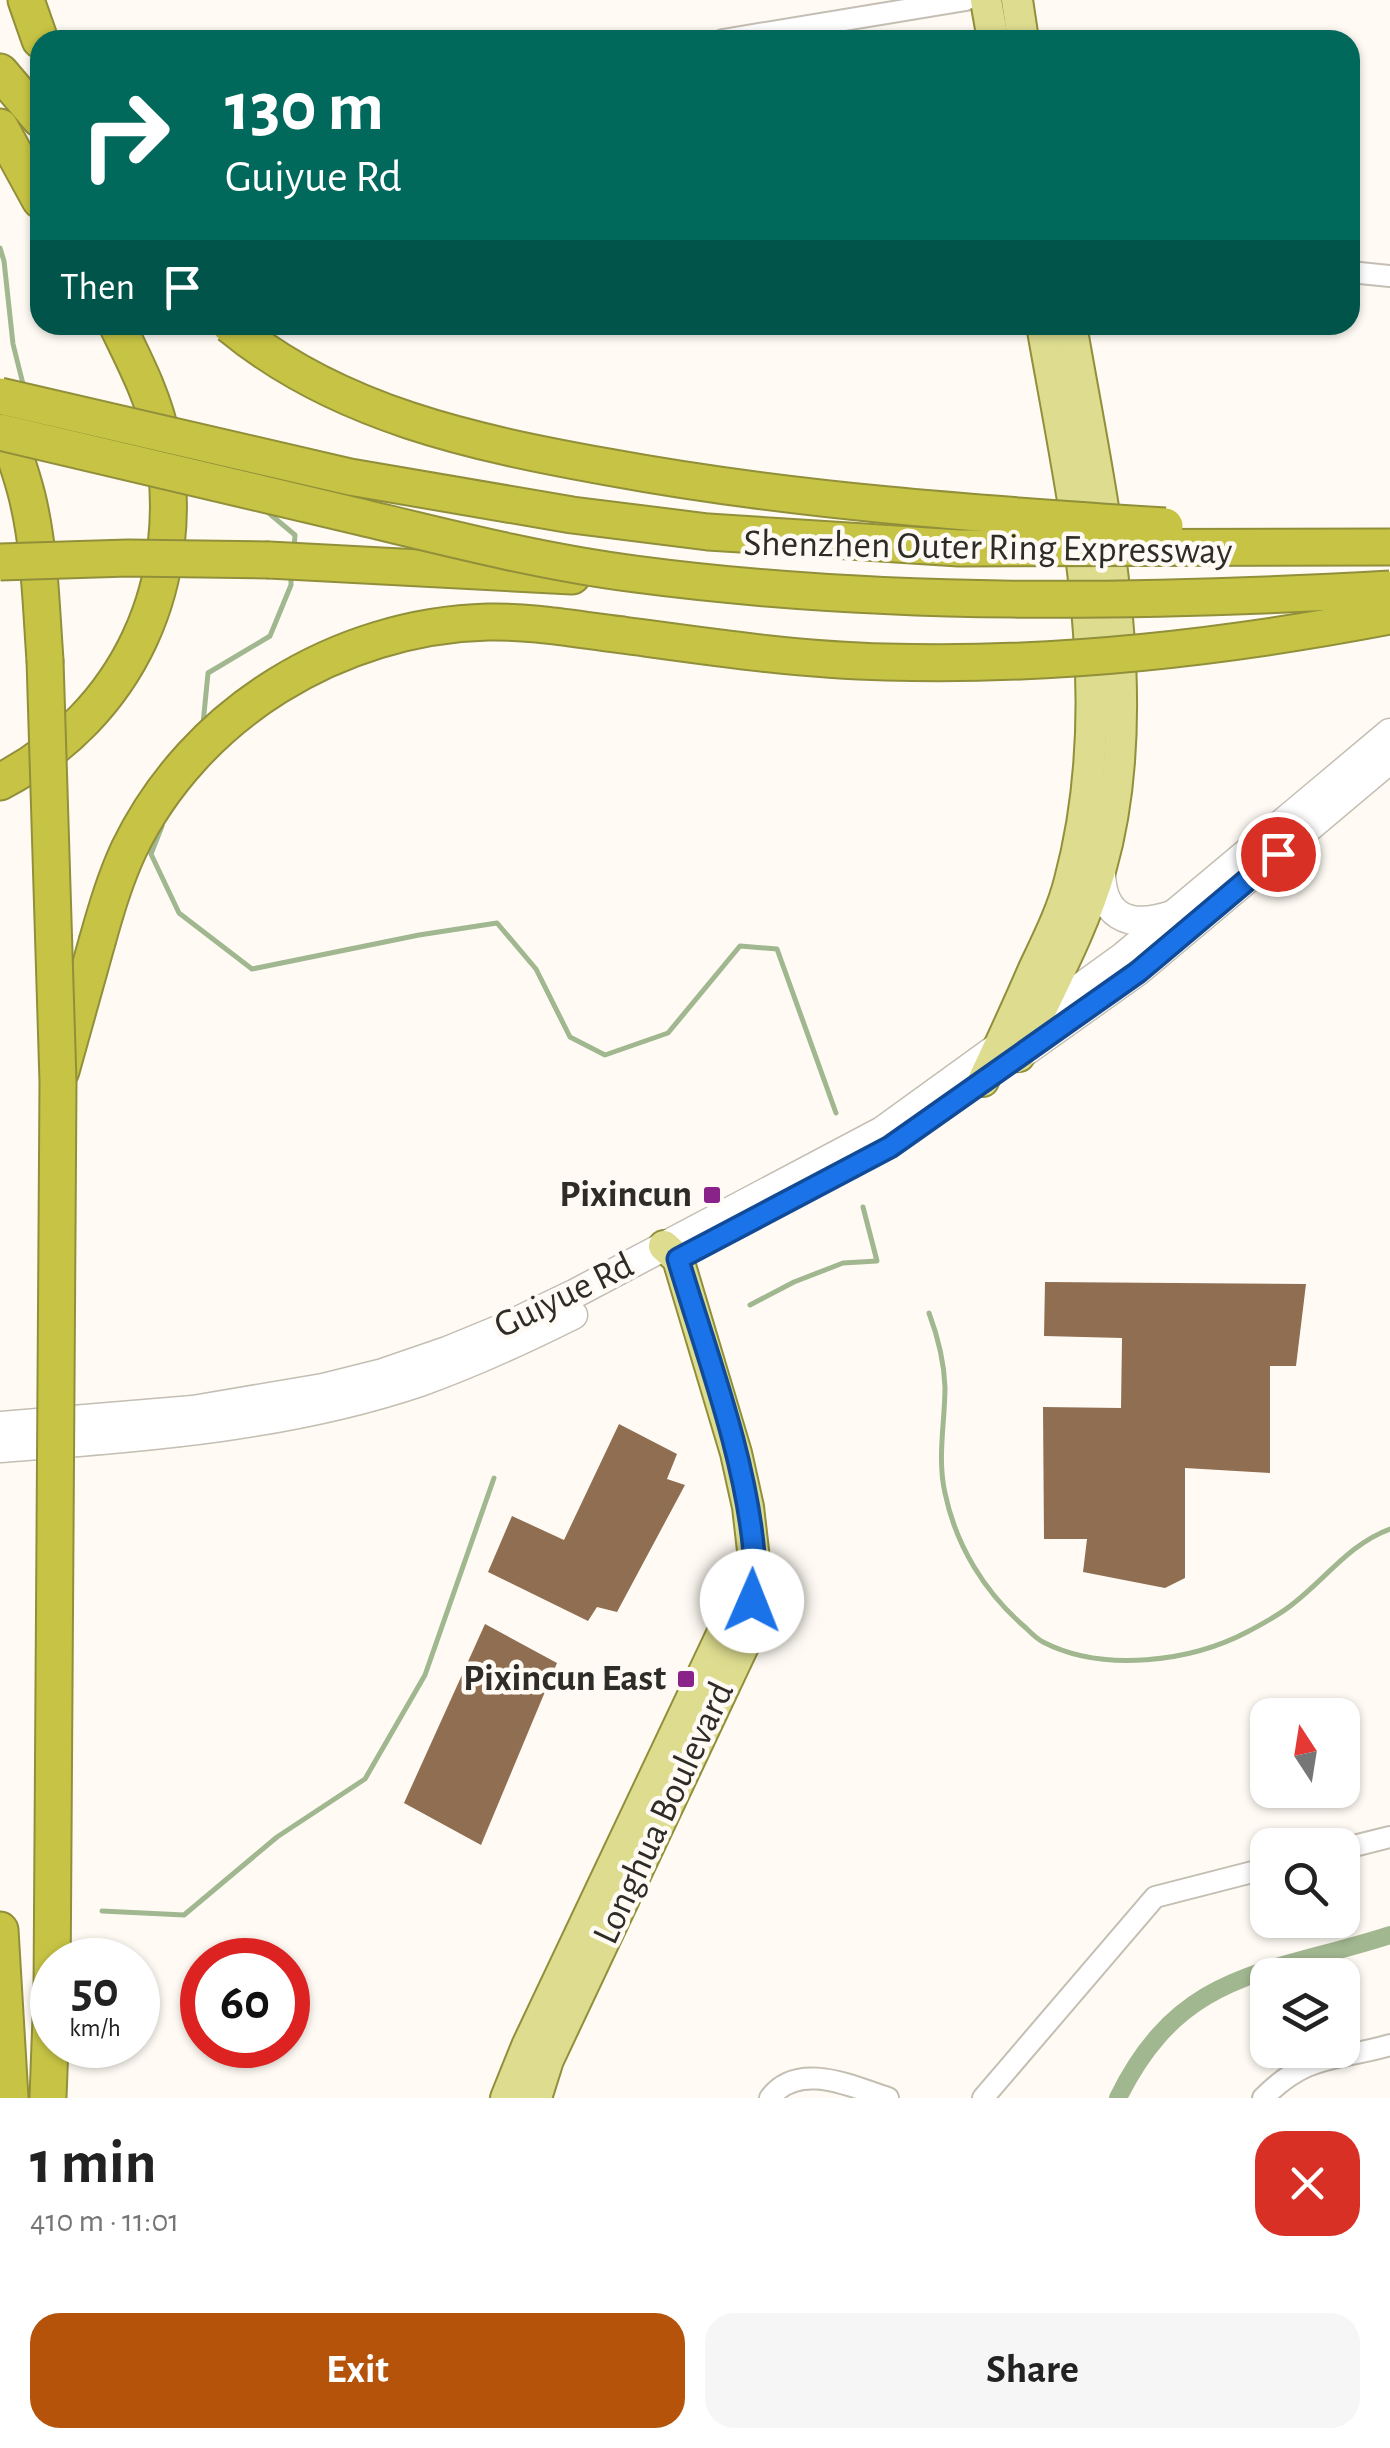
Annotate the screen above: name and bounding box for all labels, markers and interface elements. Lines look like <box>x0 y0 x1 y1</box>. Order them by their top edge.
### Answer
icon: right <box>60 70 190 200</box>
text: 130 m <box>225 73 384 143</box>
text: Guiyue Rd <box>225 155 402 200</box>
icon: arrive <box>155 260 210 315</box>
text: Then <box>60 269 135 307</box>
street label: Shenzhen Outer Ring Expressway <box>743 525 1233 571</box>
pin <box>1236 812 1321 897</box>
icon: arrive <box>1251 827 1306 882</box>
place label: Pixincun <box>559 1176 692 1214</box>
marker: Pixincun <box>701 1184 723 1206</box>
street label: Guiyue Rd <box>489 1246 639 1346</box>
position arrow <box>700 1549 804 1653</box>
place label: Pixincun East <box>463 1660 666 1698</box>
marker: Pixincun East <box>675 1668 697 1690</box>
street label: Longhua Boulevard <box>587 1676 741 1950</box>
north arrow <box>1250 1698 1360 1808</box>
map controls <box>1250 1698 1360 2068</box>
button: search <box>1250 1828 1360 1938</box>
speed limit sign: 60 <box>180 1938 310 2068</box>
button: layers <box>1250 1958 1360 2068</box>
text: 50 <box>71 1966 119 2016</box>
text: km/h <box>69 2016 121 2041</box>
button: close <box>1255 2131 1360 2236</box>
text: 1 min <box>30 2134 156 2194</box>
text: 410 m · 11:01 <box>30 2205 179 2237</box>
button: Exit <box>30 2313 685 2428</box>
button: Share <box>705 2313 1360 2428</box>

